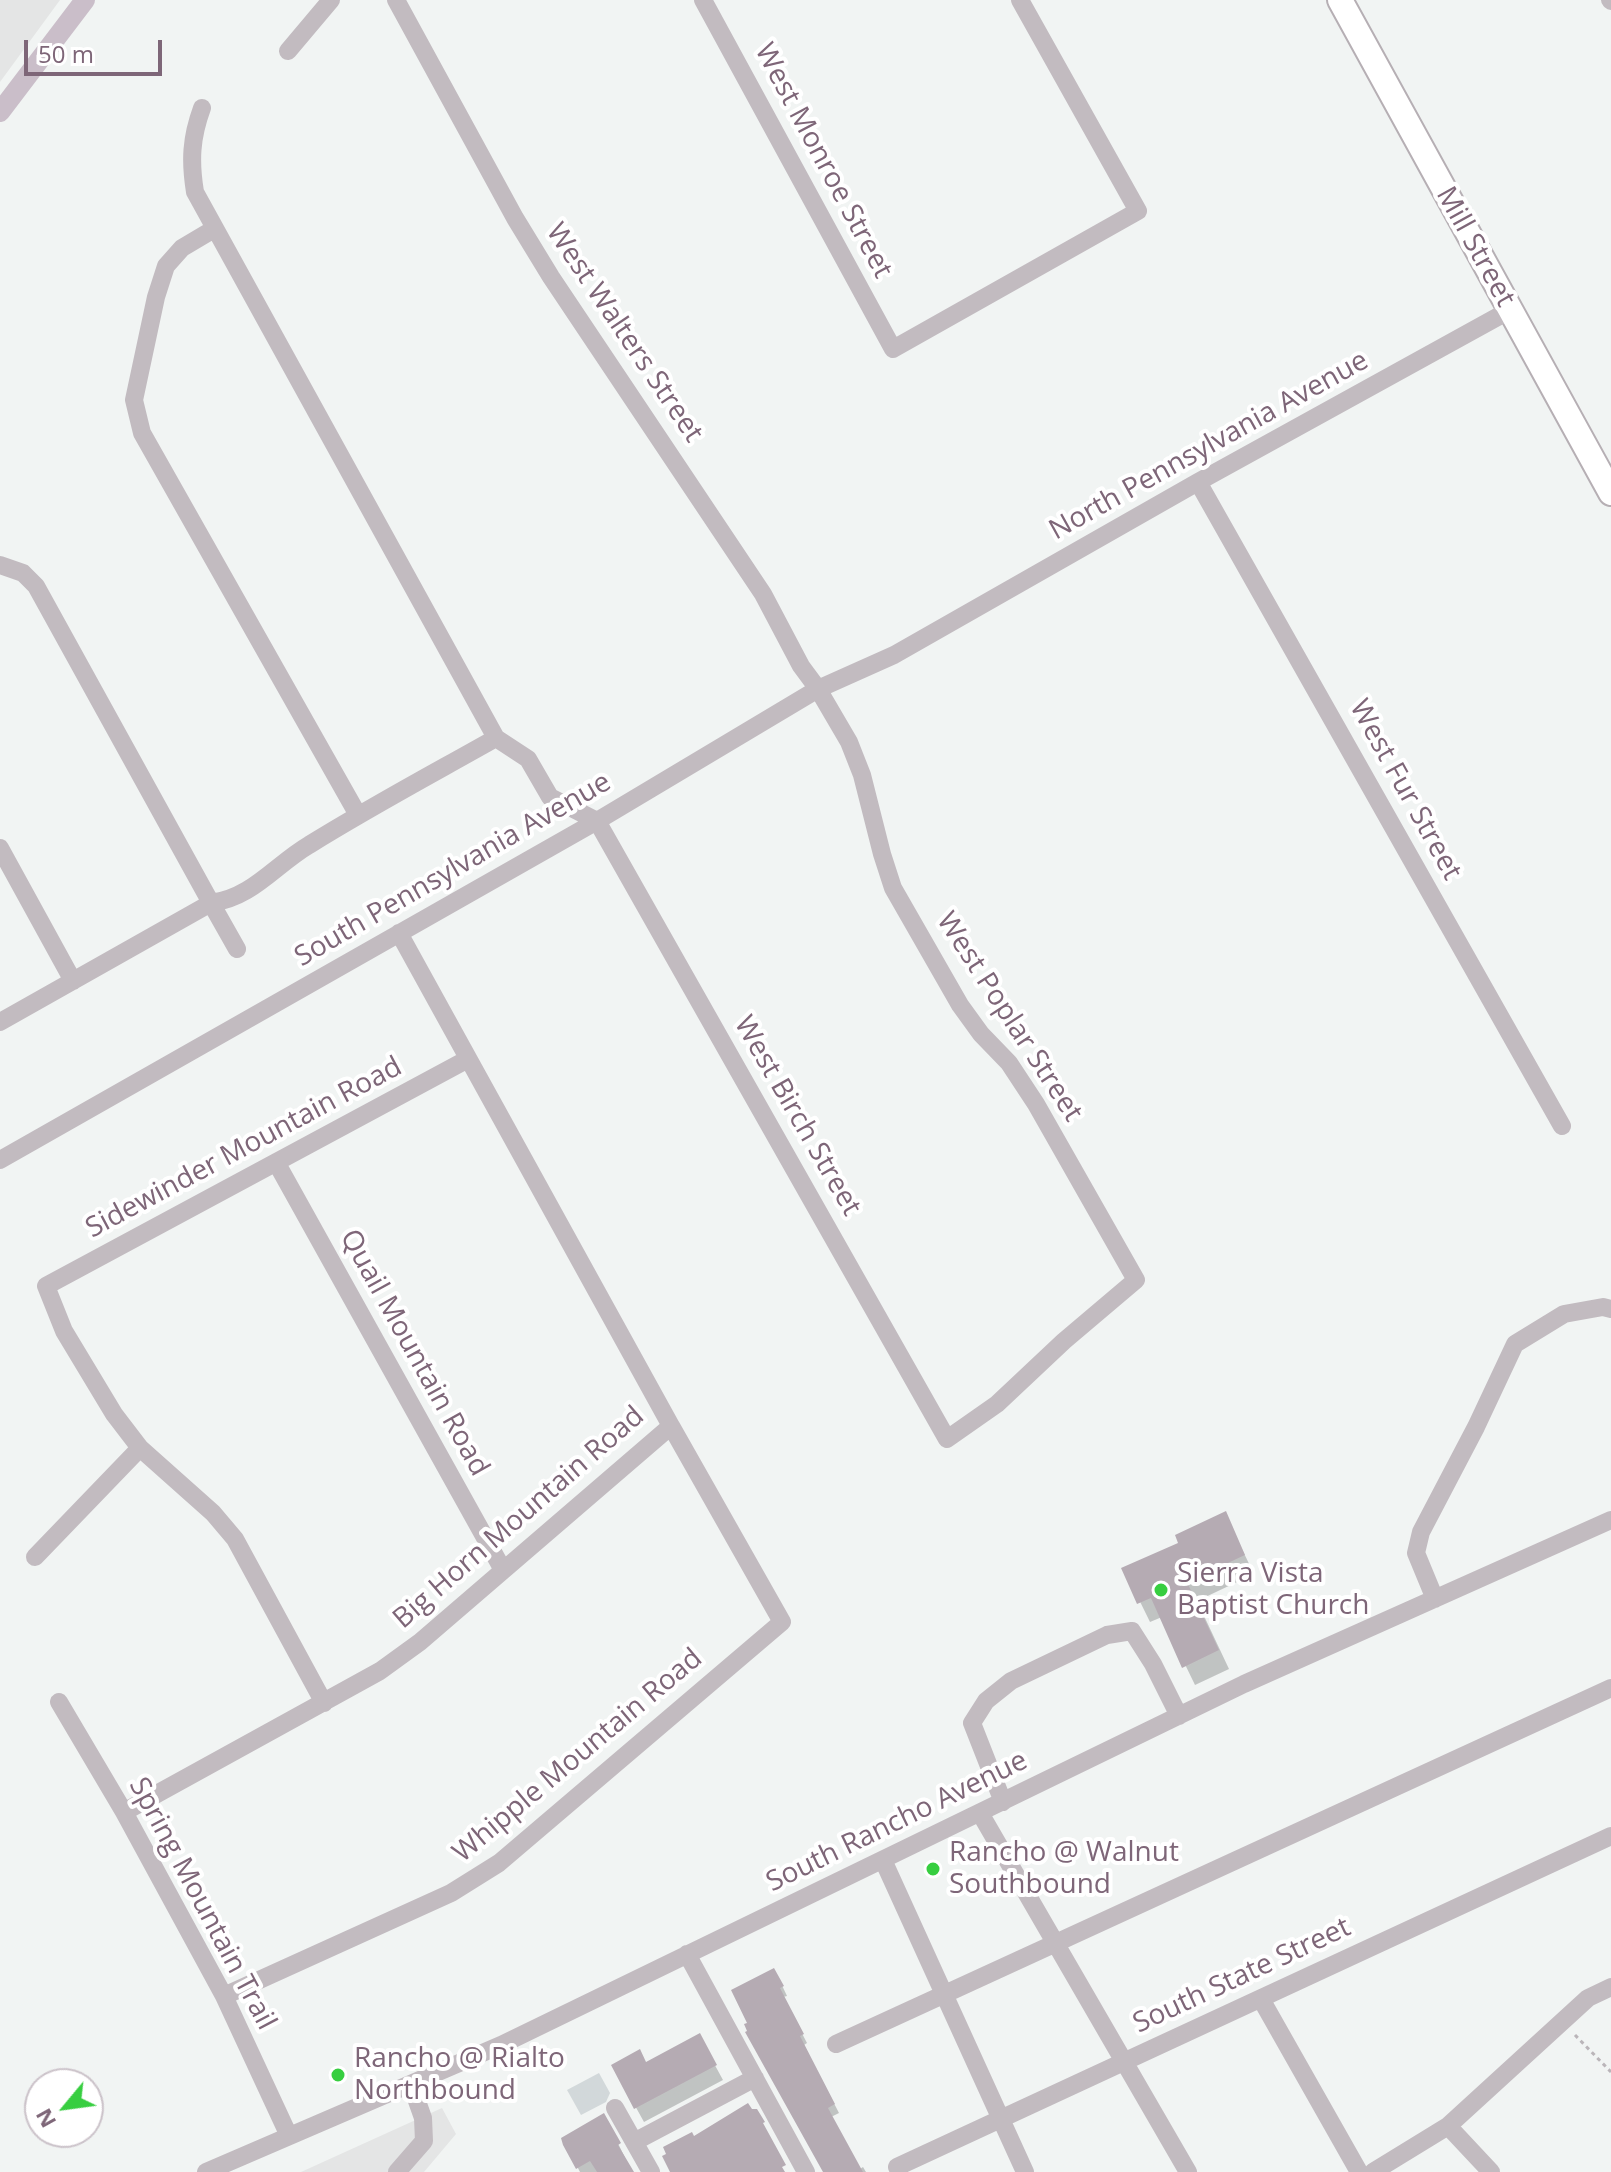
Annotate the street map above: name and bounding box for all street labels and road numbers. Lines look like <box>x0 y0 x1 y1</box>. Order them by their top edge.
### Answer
street label: West Monroe Street <box>747 38 899 284</box>
street label: Mill Street <box>1428 181 1522 313</box>
street label: West Walters Street <box>538 217 710 449</box>
street label: North Pennsylvania Avenue <box>1044 344 1374 548</box>
street label: West Fur Street <box>1342 694 1468 886</box>
street label: South Pennsylvania Avenue <box>289 766 617 974</box>
street label: West Poplar Street <box>929 906 1089 1128</box>
street label: West Birch Street <box>726 1010 868 1222</box>
street label: Sidewinder Mountain Road <box>80 1050 408 1246</box>
street label: Quail Mountain Road <box>332 1224 496 1482</box>
street label: Big Horn Mountain Road <box>387 1400 651 1636</box>
street label: Whipple Mountain Road <box>447 1642 709 1870</box>
street label: South Rancho Avenue <box>761 1744 1033 1900</box>
street label: Spring Mountain Trail <box>121 1772 283 2036</box>
street label: South State Street <box>1128 1911 1356 2041</box>

